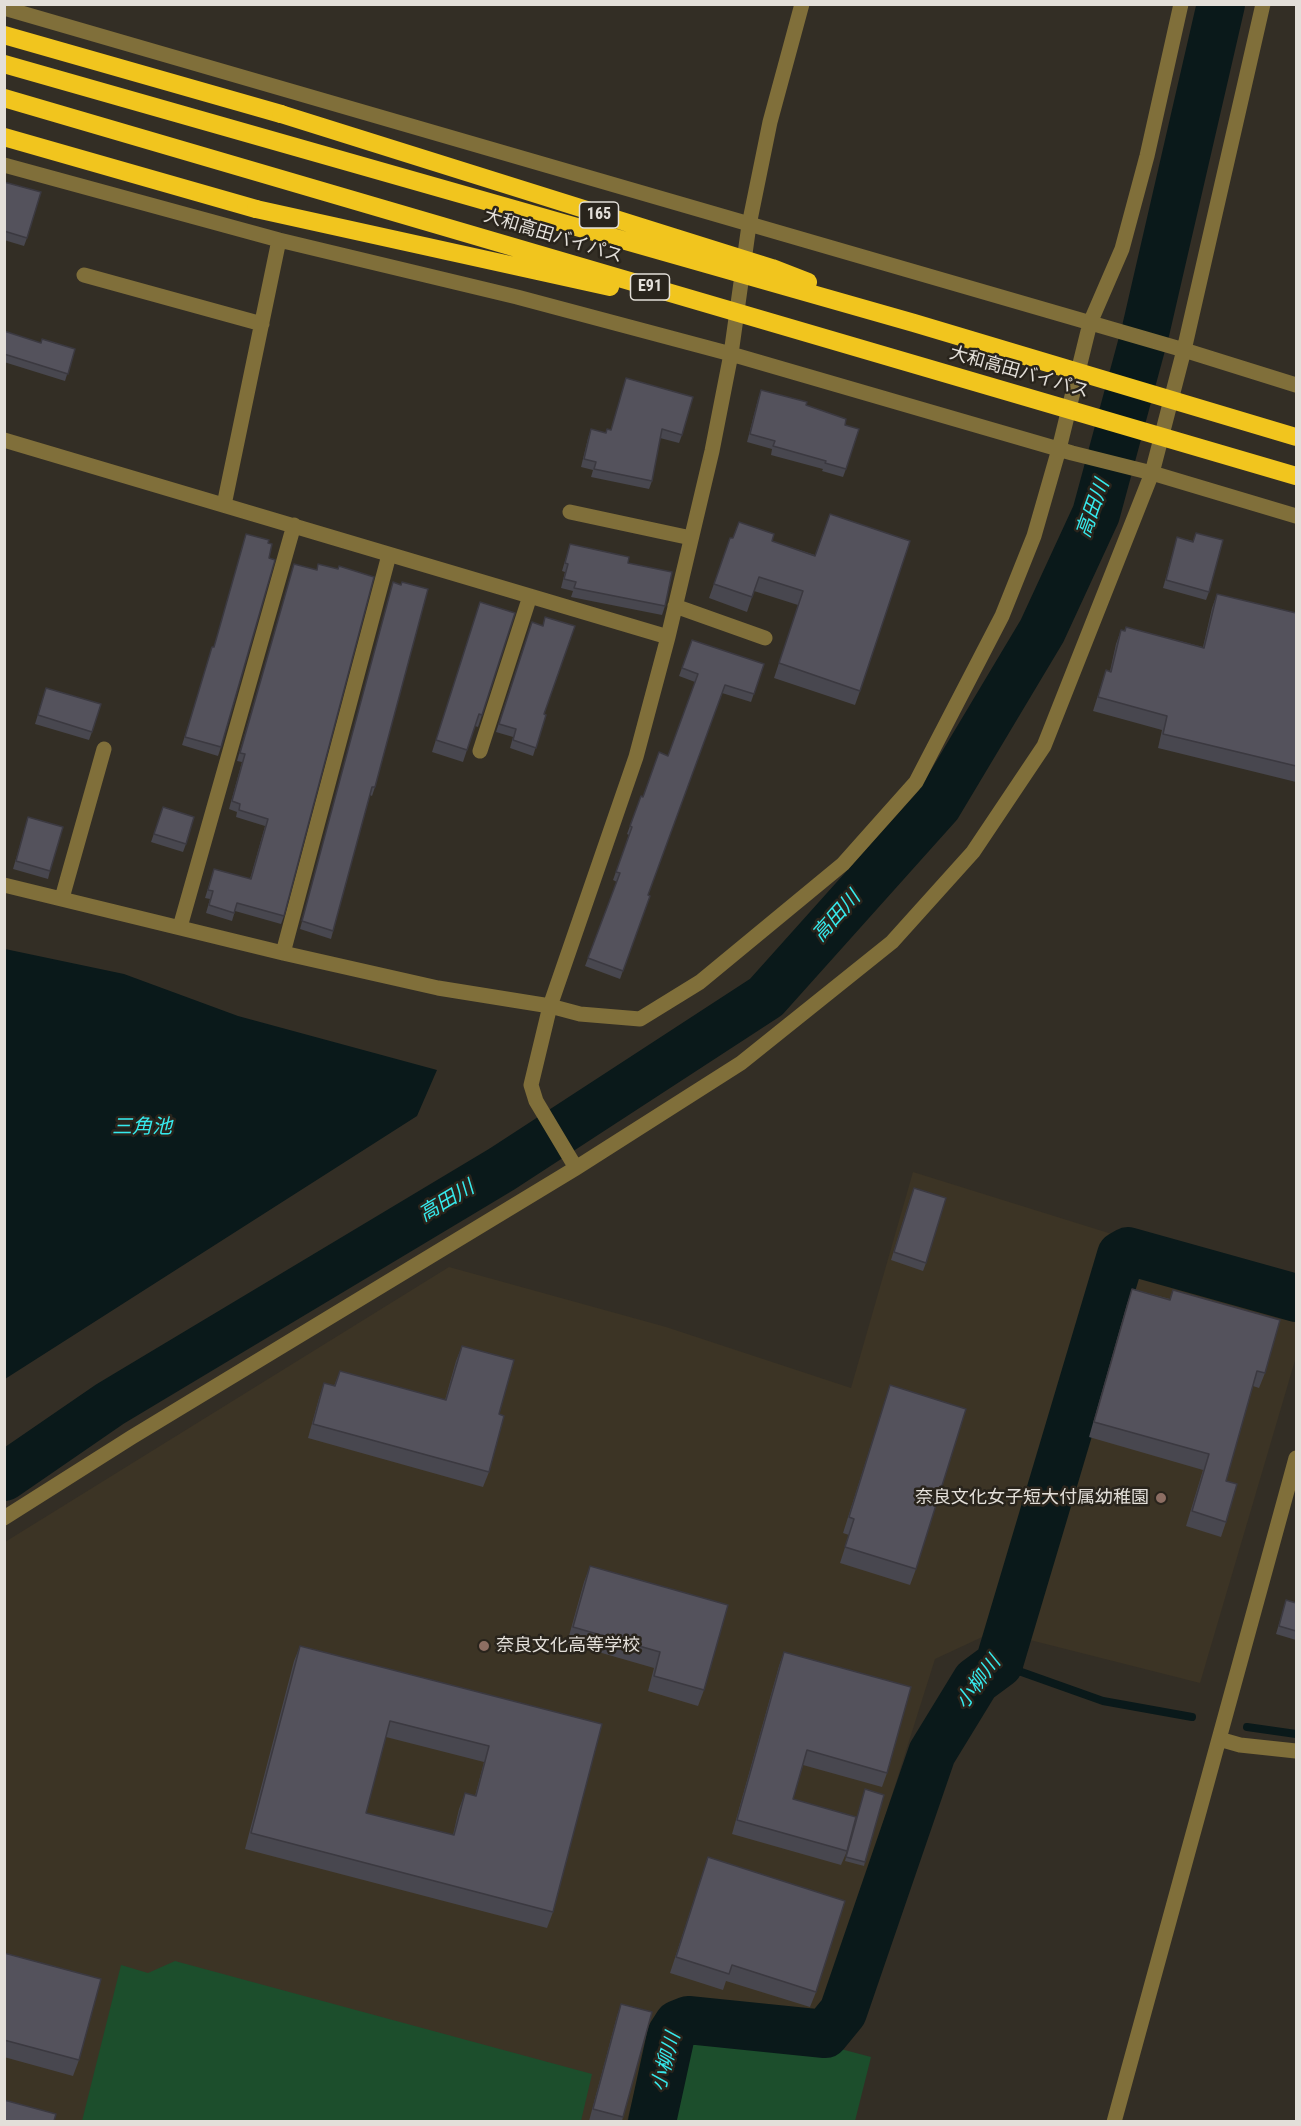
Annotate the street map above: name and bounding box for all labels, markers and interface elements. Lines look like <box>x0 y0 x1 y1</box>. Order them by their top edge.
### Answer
road number: 165 <box>580 202 618 228</box>
street label: 大和高田バイパス <box>481 206 625 268</box>
road number: E91 <box>630 274 670 300</box>
street label: 大和高田バイパス <box>947 343 1091 403</box>
water label: 高田川 <box>1072 477 1116 541</box>
water label: 高田川 <box>808 887 866 947</box>
water label: 三角池 <box>112 1116 172 1140</box>
water label: 高田川 <box>415 1176 479 1228</box>
place label: 奈良文化女子短大付属幼稚園 <box>915 1487 1149 1509</box>
marker: 奈良文化女子短大付属幼稚園 <box>1154 1491 1168 1505</box>
place label: 奈良文化高等学校 <box>496 1635 640 1657</box>
marker: 奈良文化高等学校 <box>477 1639 491 1653</box>
water label: 小柳川 <box>951 1652 1007 1714</box>
water label: 小柳川 <box>648 2030 686 2094</box>

